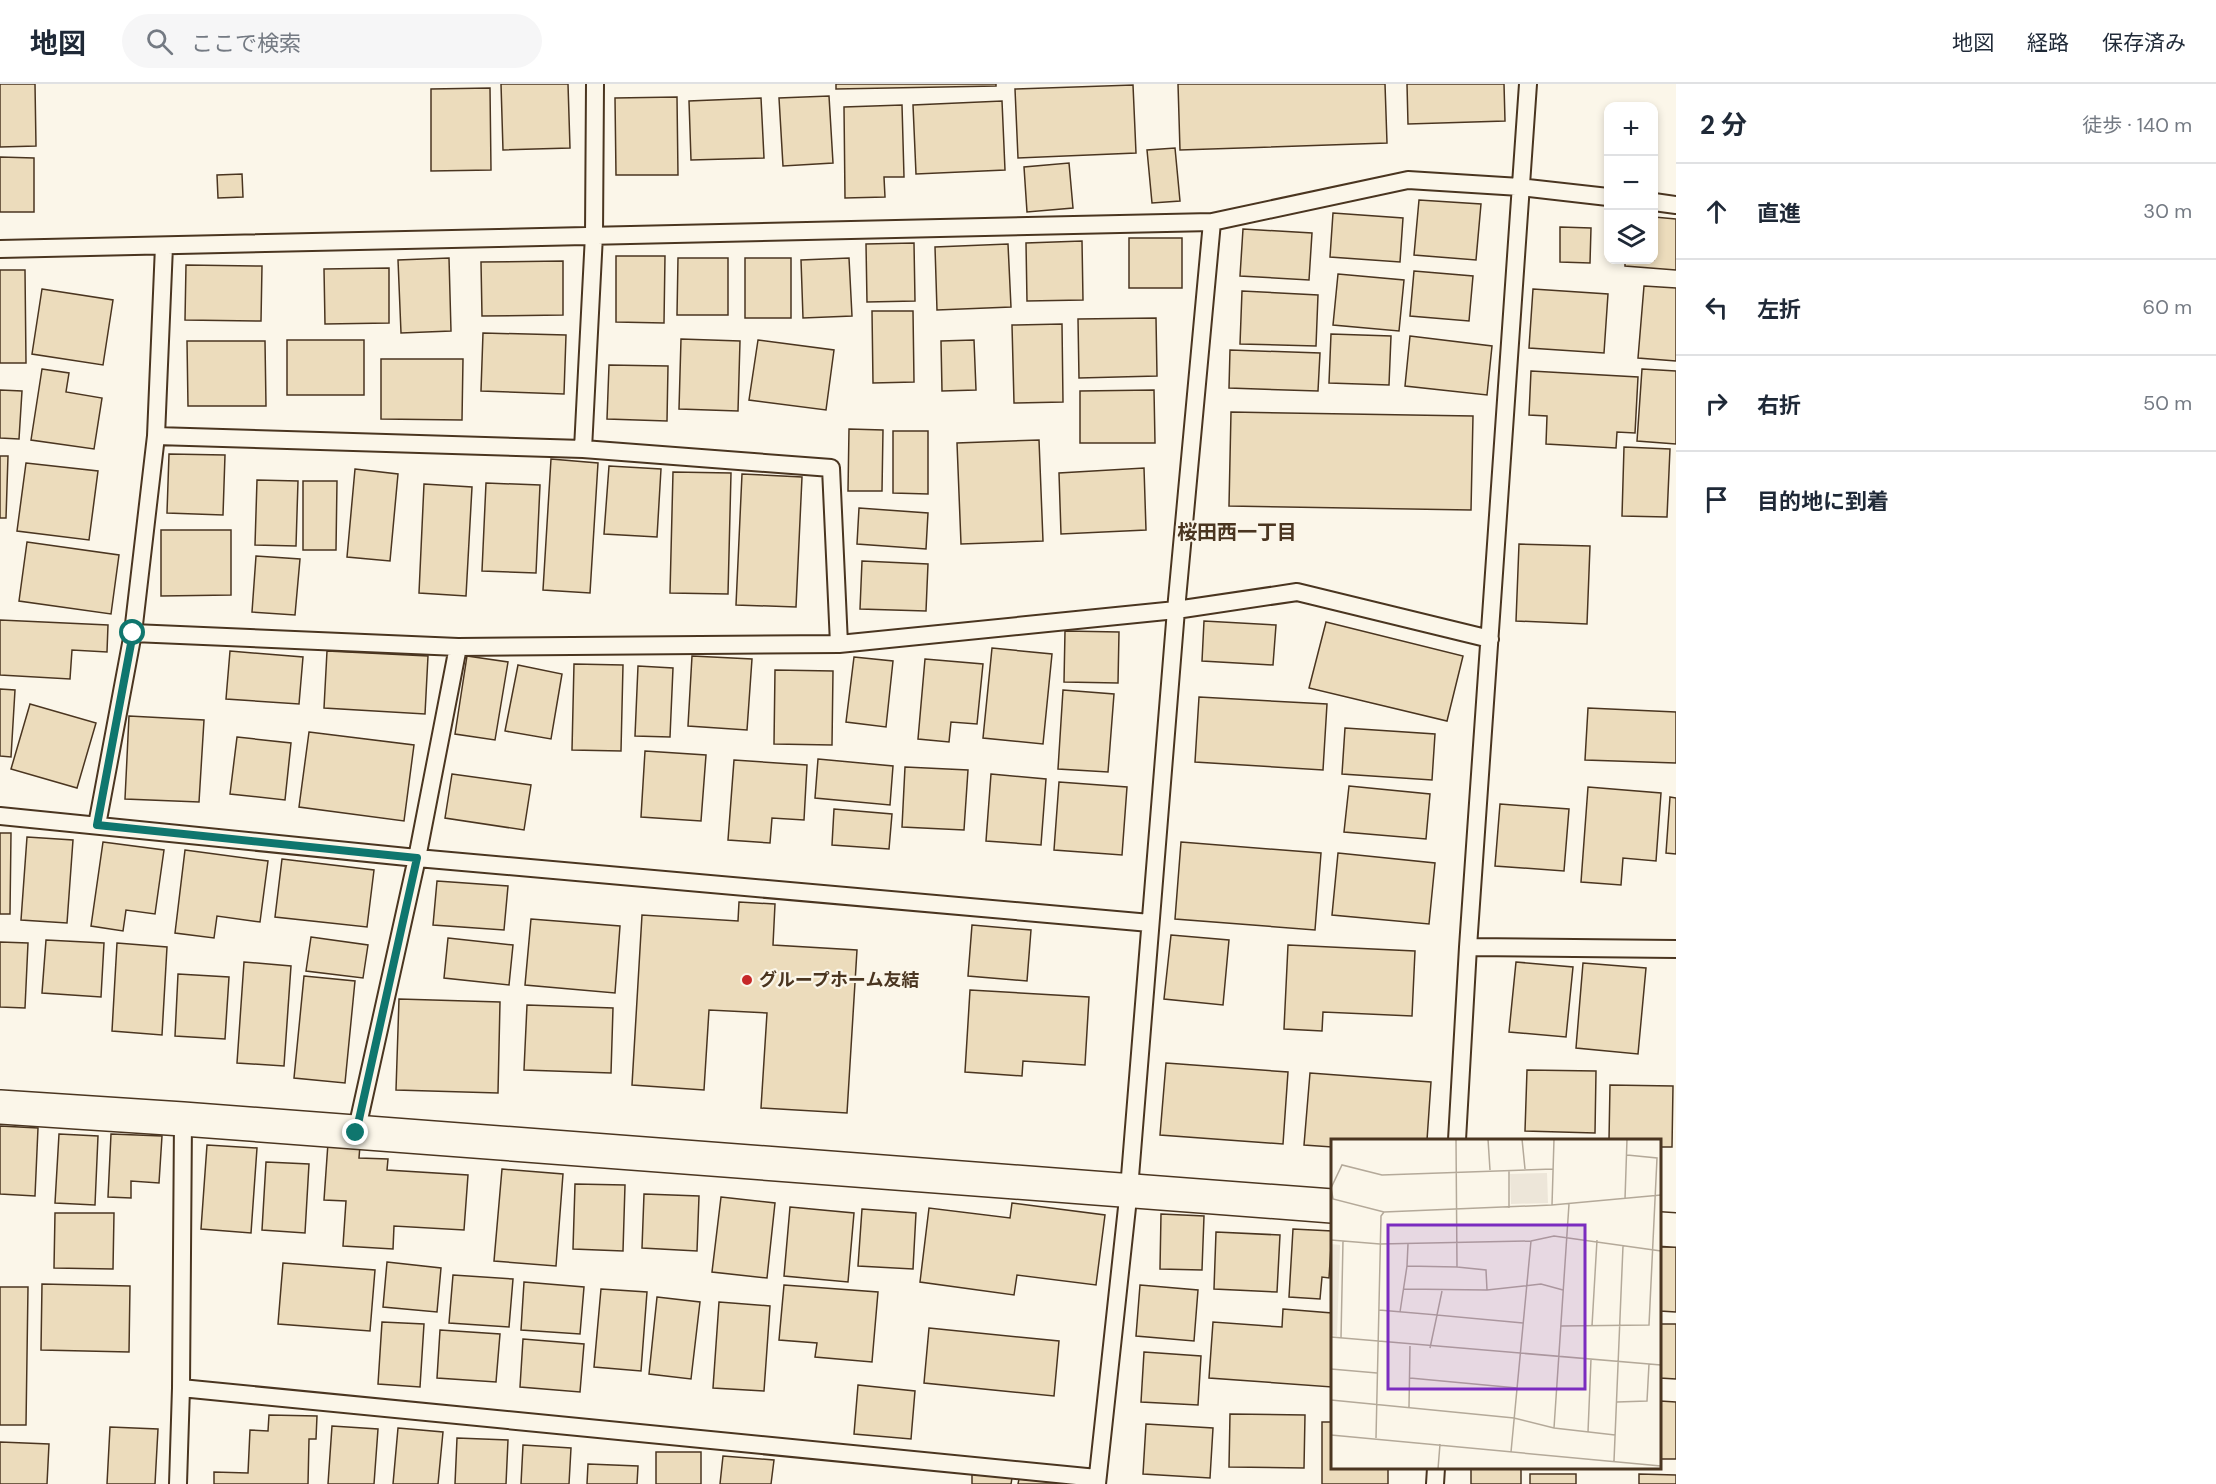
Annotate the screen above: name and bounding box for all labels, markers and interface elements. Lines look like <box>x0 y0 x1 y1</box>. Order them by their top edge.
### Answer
search box <box>122 14 542 68</box>
text: 地図 <box>30 25 86 62</box>
icon: search <box>143 25 176 58</box>
text: ここで検索 <box>191 29 301 58</box>
text: 地図 <box>1952 29 1994 57</box>
text: 経路 <box>2027 29 2069 57</box>
text: 保存済み <box>2102 29 2186 57</box>
map controls <box>1604 102 1658 264</box>
button: + <box>1604 102 1658 156</box>
text: 2 分 <box>1700 108 1747 142</box>
text: 徒歩 · 140 m <box>2082 112 2192 138</box>
button: − <box>1604 156 1658 210</box>
icon: ahead <box>1700 195 1733 228</box>
text: 30 m <box>2143 198 2192 224</box>
text: 直進 <box>1757 199 1801 228</box>
button: layers <box>1604 210 1658 264</box>
icon: left <box>1700 291 1733 324</box>
text: 60 m <box>2143 294 2192 320</box>
text: 左折 <box>1757 295 1801 324</box>
icon: right <box>1700 387 1733 420</box>
text: 50 m <box>2143 390 2192 416</box>
text: 右折 <box>1757 391 1801 420</box>
icon: arrive <box>1700 483 1733 516</box>
text: 目的地に到着 <box>1757 487 1889 516</box>
district label: 桜田西一丁目 <box>1177 519 1297 545</box>
route start <box>119 619 145 645</box>
place label: グループホーム友結 <box>759 968 919 992</box>
marker: グループホーム友結 <box>740 973 754 987</box>
route end <box>342 1119 368 1145</box>
inset map <box>1331 1139 1661 1469</box>

